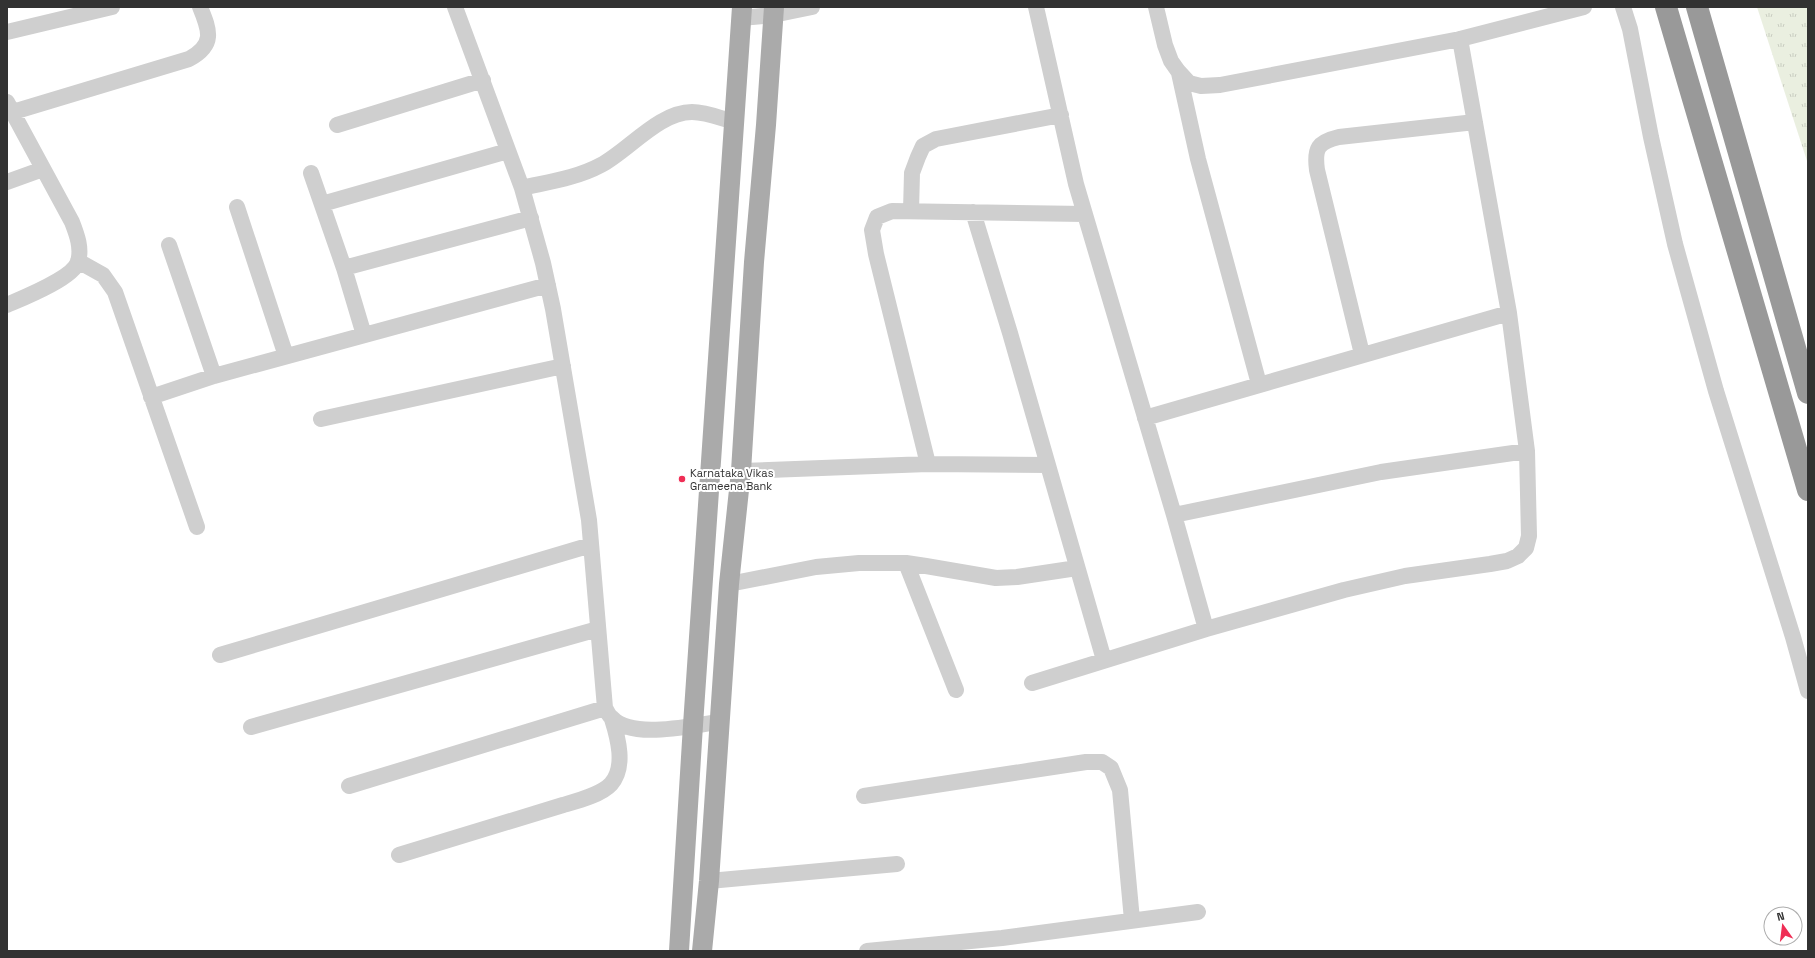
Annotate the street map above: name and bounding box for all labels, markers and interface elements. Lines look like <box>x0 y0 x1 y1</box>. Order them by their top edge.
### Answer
place label: Karnataka Vikas Grameena Bank <box>690 466 774 493</box>
marker: Karnataka Vikas Grameena Bank <box>677 474 687 484</box>
north arrow <box>1763 906 1803 946</box>
text: N <box>1775 909 1786 924</box>

